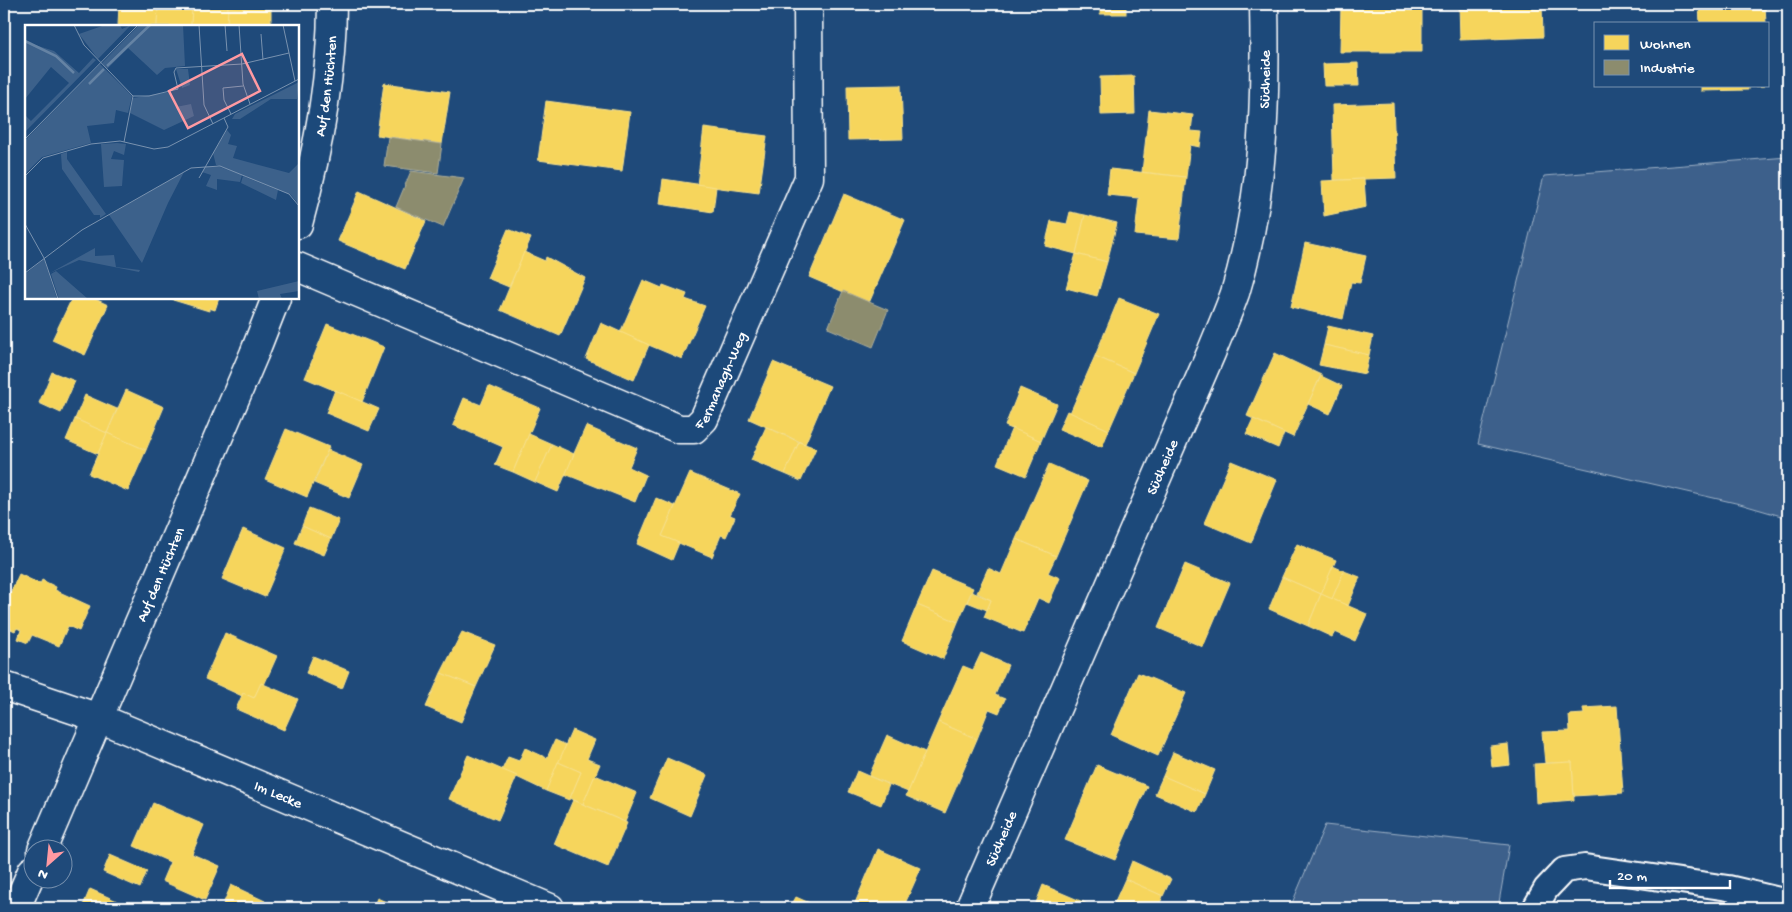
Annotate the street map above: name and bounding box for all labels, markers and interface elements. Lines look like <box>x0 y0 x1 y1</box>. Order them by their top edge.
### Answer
legend <box>1594 22 1770 88</box>
inset map <box>25 25 299 299</box>
street label: Auf den Hüchten <box>312 35 342 138</box>
text: Wohnen <box>1640 36 1691 54</box>
street label: Südheide <box>1257 50 1276 109</box>
text: Industrie <box>1640 60 1695 78</box>
street label: Fermanagh-Weg <box>691 329 752 435</box>
street label: Südheide <box>1144 437 1183 498</box>
street label: Auf den Hüchten <box>134 525 190 625</box>
street label: Im Lecke <box>251 777 305 814</box>
street label: Südheide <box>982 808 1022 869</box>
north arrow <box>22 840 72 890</box>
scale bar <box>1610 857 1730 889</box>
text: N <box>35 864 51 883</box>
text: 20 m <box>1617 868 1647 886</box>

